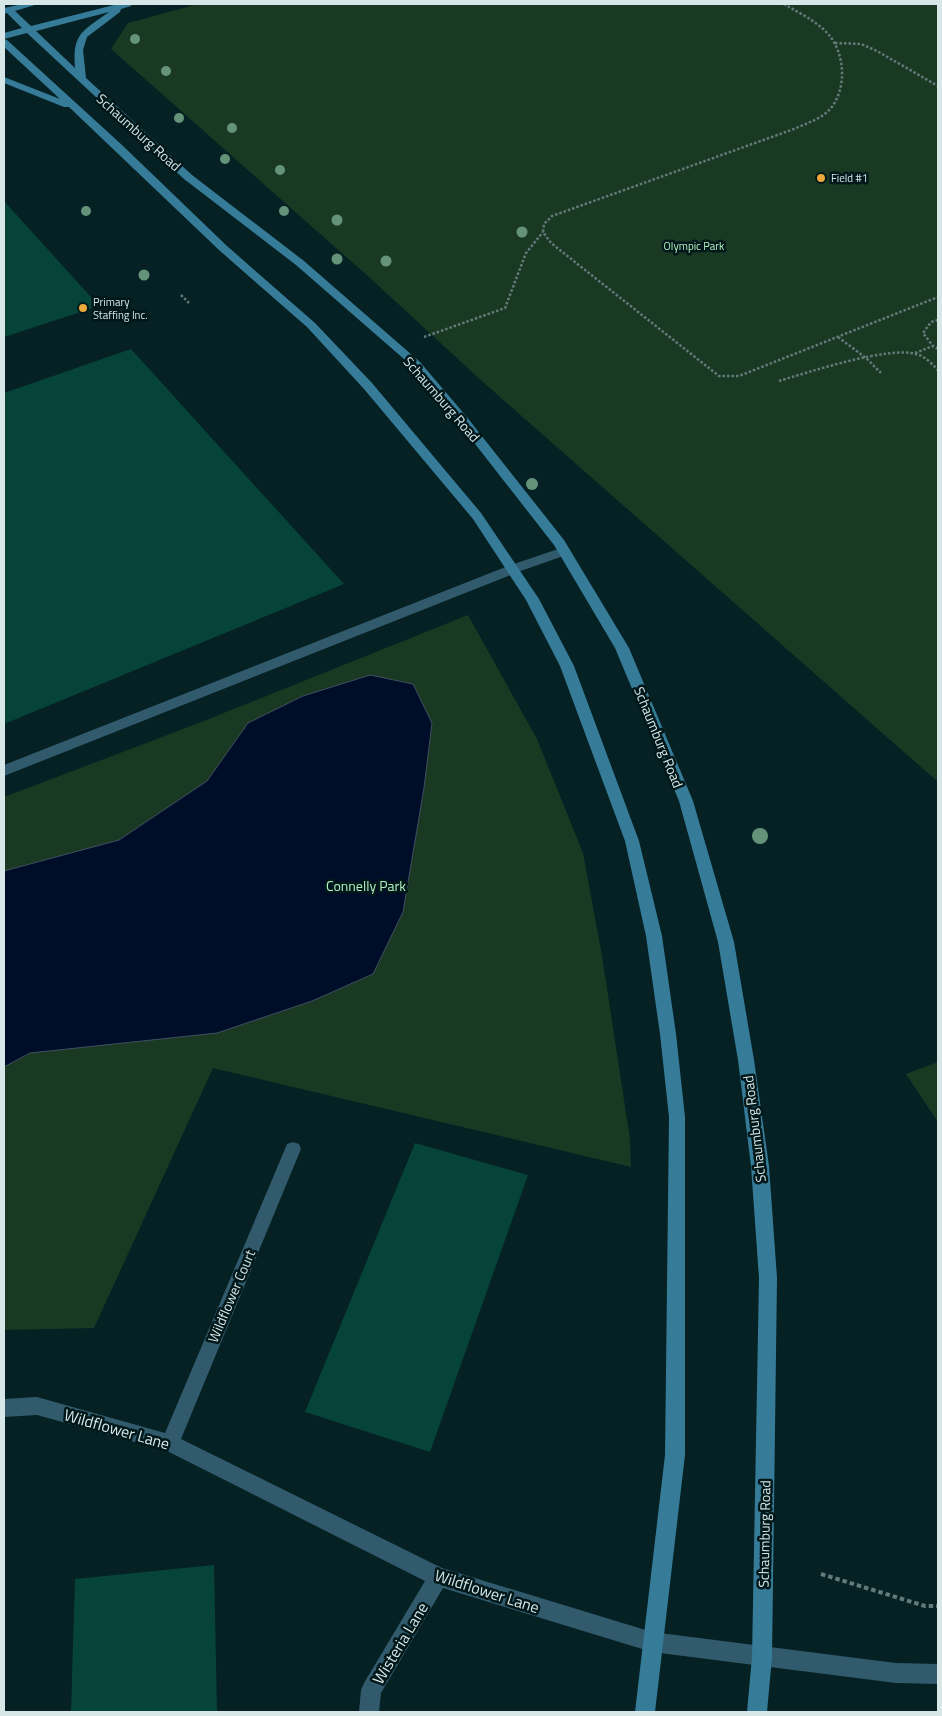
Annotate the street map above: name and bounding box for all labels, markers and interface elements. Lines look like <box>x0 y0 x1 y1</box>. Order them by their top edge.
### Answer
street label: Schaumburg Road <box>92 88 186 176</box>
place label: Field #1 <box>831 170 868 186</box>
marker: Field #1 <box>815 172 827 184</box>
park label: Olympic Park <box>664 238 725 254</box>
place label: Primary Staffing Inc. <box>93 294 148 323</box>
marker: Primary Staffing Inc. <box>77 302 89 314</box>
street label: Schaumburg Road <box>399 352 485 446</box>
street label: Schaumburg Road <box>629 683 689 791</box>
park label: Connelly Park <box>326 875 406 896</box>
street label: Schaumburg Road <box>737 1074 771 1184</box>
street label: Wildflower Court <box>202 1246 260 1346</box>
street label: Wildflower Lane <box>61 1402 173 1456</box>
street label: Schaumburg Road <box>753 1480 775 1588</box>
street label: Wildflower Lane <box>432 1563 542 1619</box>
street label: Wisteria Lane <box>366 1597 434 1689</box>

